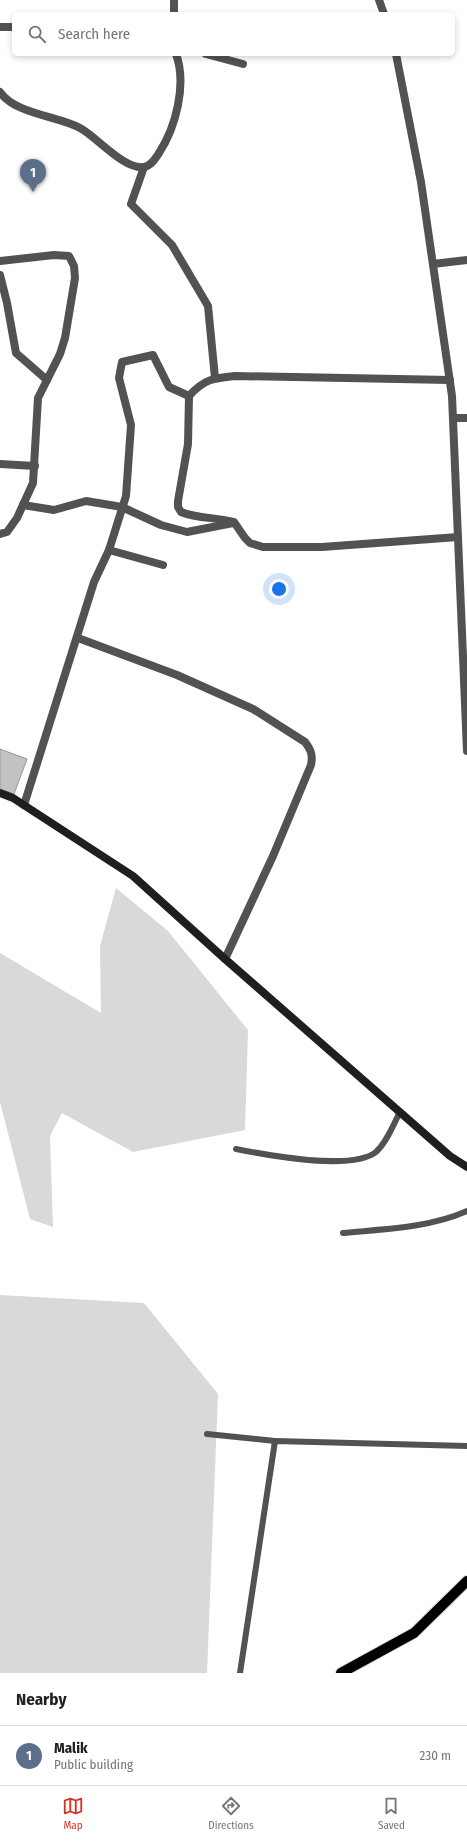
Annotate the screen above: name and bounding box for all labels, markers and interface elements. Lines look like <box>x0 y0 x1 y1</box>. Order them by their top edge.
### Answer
search box <box>12 12 455 56</box>
icon: search <box>26 23 48 45</box>
text: Search here <box>58 25 130 43</box>
pin: 1 <box>20 159 46 192</box>
your location <box>269 579 289 599</box>
text: Nearby <box>16 1689 67 1710</box>
text: Malik <box>54 1739 88 1757</box>
text: 1 <box>26 1748 32 1763</box>
text: 230 m <box>420 1748 451 1763</box>
text: Public building <box>54 1757 133 1772</box>
tab: Map <box>62 1795 84 1832</box>
tab: Directions <box>208 1795 254 1832</box>
tab: Saved <box>378 1795 405 1832</box>

